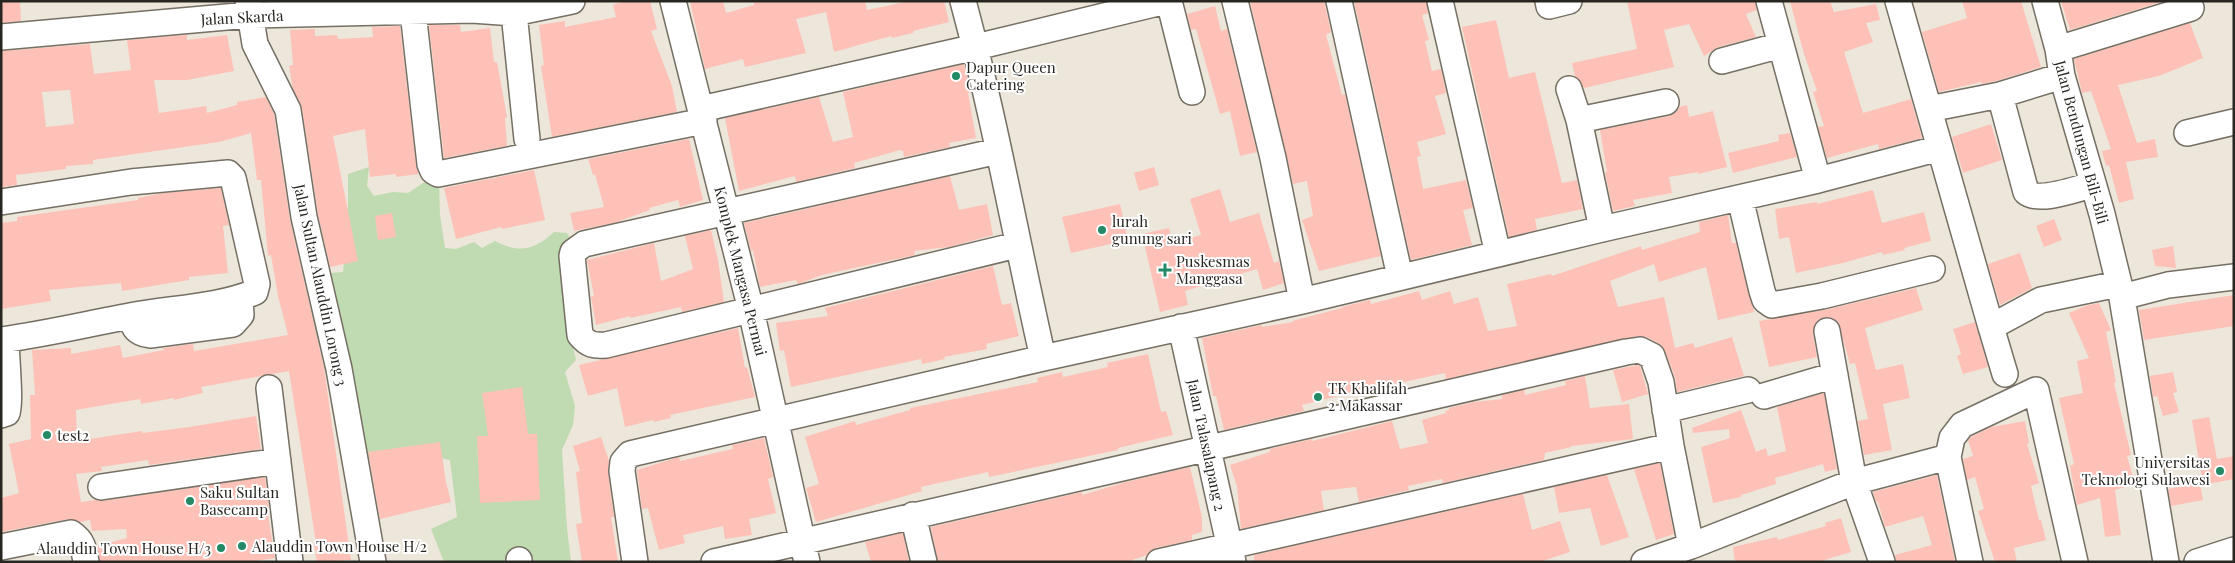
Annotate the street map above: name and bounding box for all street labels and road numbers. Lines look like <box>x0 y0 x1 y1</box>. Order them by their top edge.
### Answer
street label: Jalan Skarda <box>199 5 284 29</box>
street label: Jalan Bendungan Bili-Bili <box>2050 57 2114 227</box>
street label: Jalan Sultan Alauddin Lorong 3 <box>290 181 352 388</box>
street label: Komplek Mangasa Permai <box>710 184 772 358</box>
street label: Jalan Talasalapang 2 <box>1183 376 1231 513</box>

